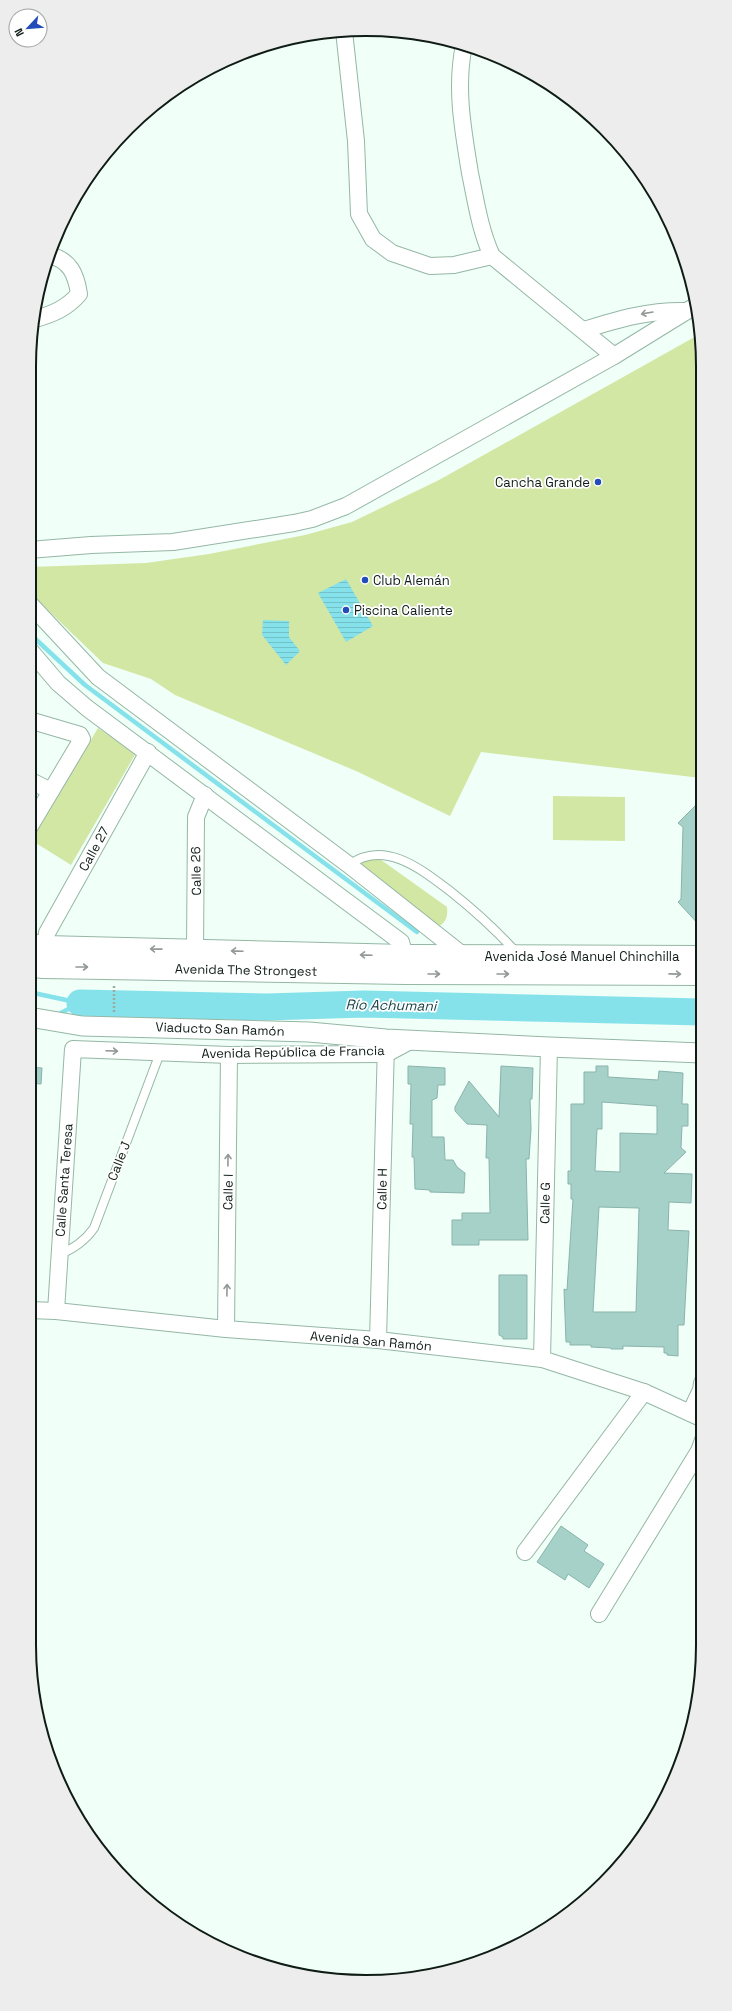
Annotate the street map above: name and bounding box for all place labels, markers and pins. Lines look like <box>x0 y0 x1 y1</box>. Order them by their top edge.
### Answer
place label: Cancha Grande <box>495 474 590 491</box>
marker: Cancha Grande <box>593 477 603 487</box>
place label: Club Alemán <box>373 572 450 589</box>
marker: Club Alemán <box>360 575 370 585</box>
place label: Piscina Caliente <box>354 602 453 619</box>
marker: Piscina Caliente <box>341 605 351 615</box>

